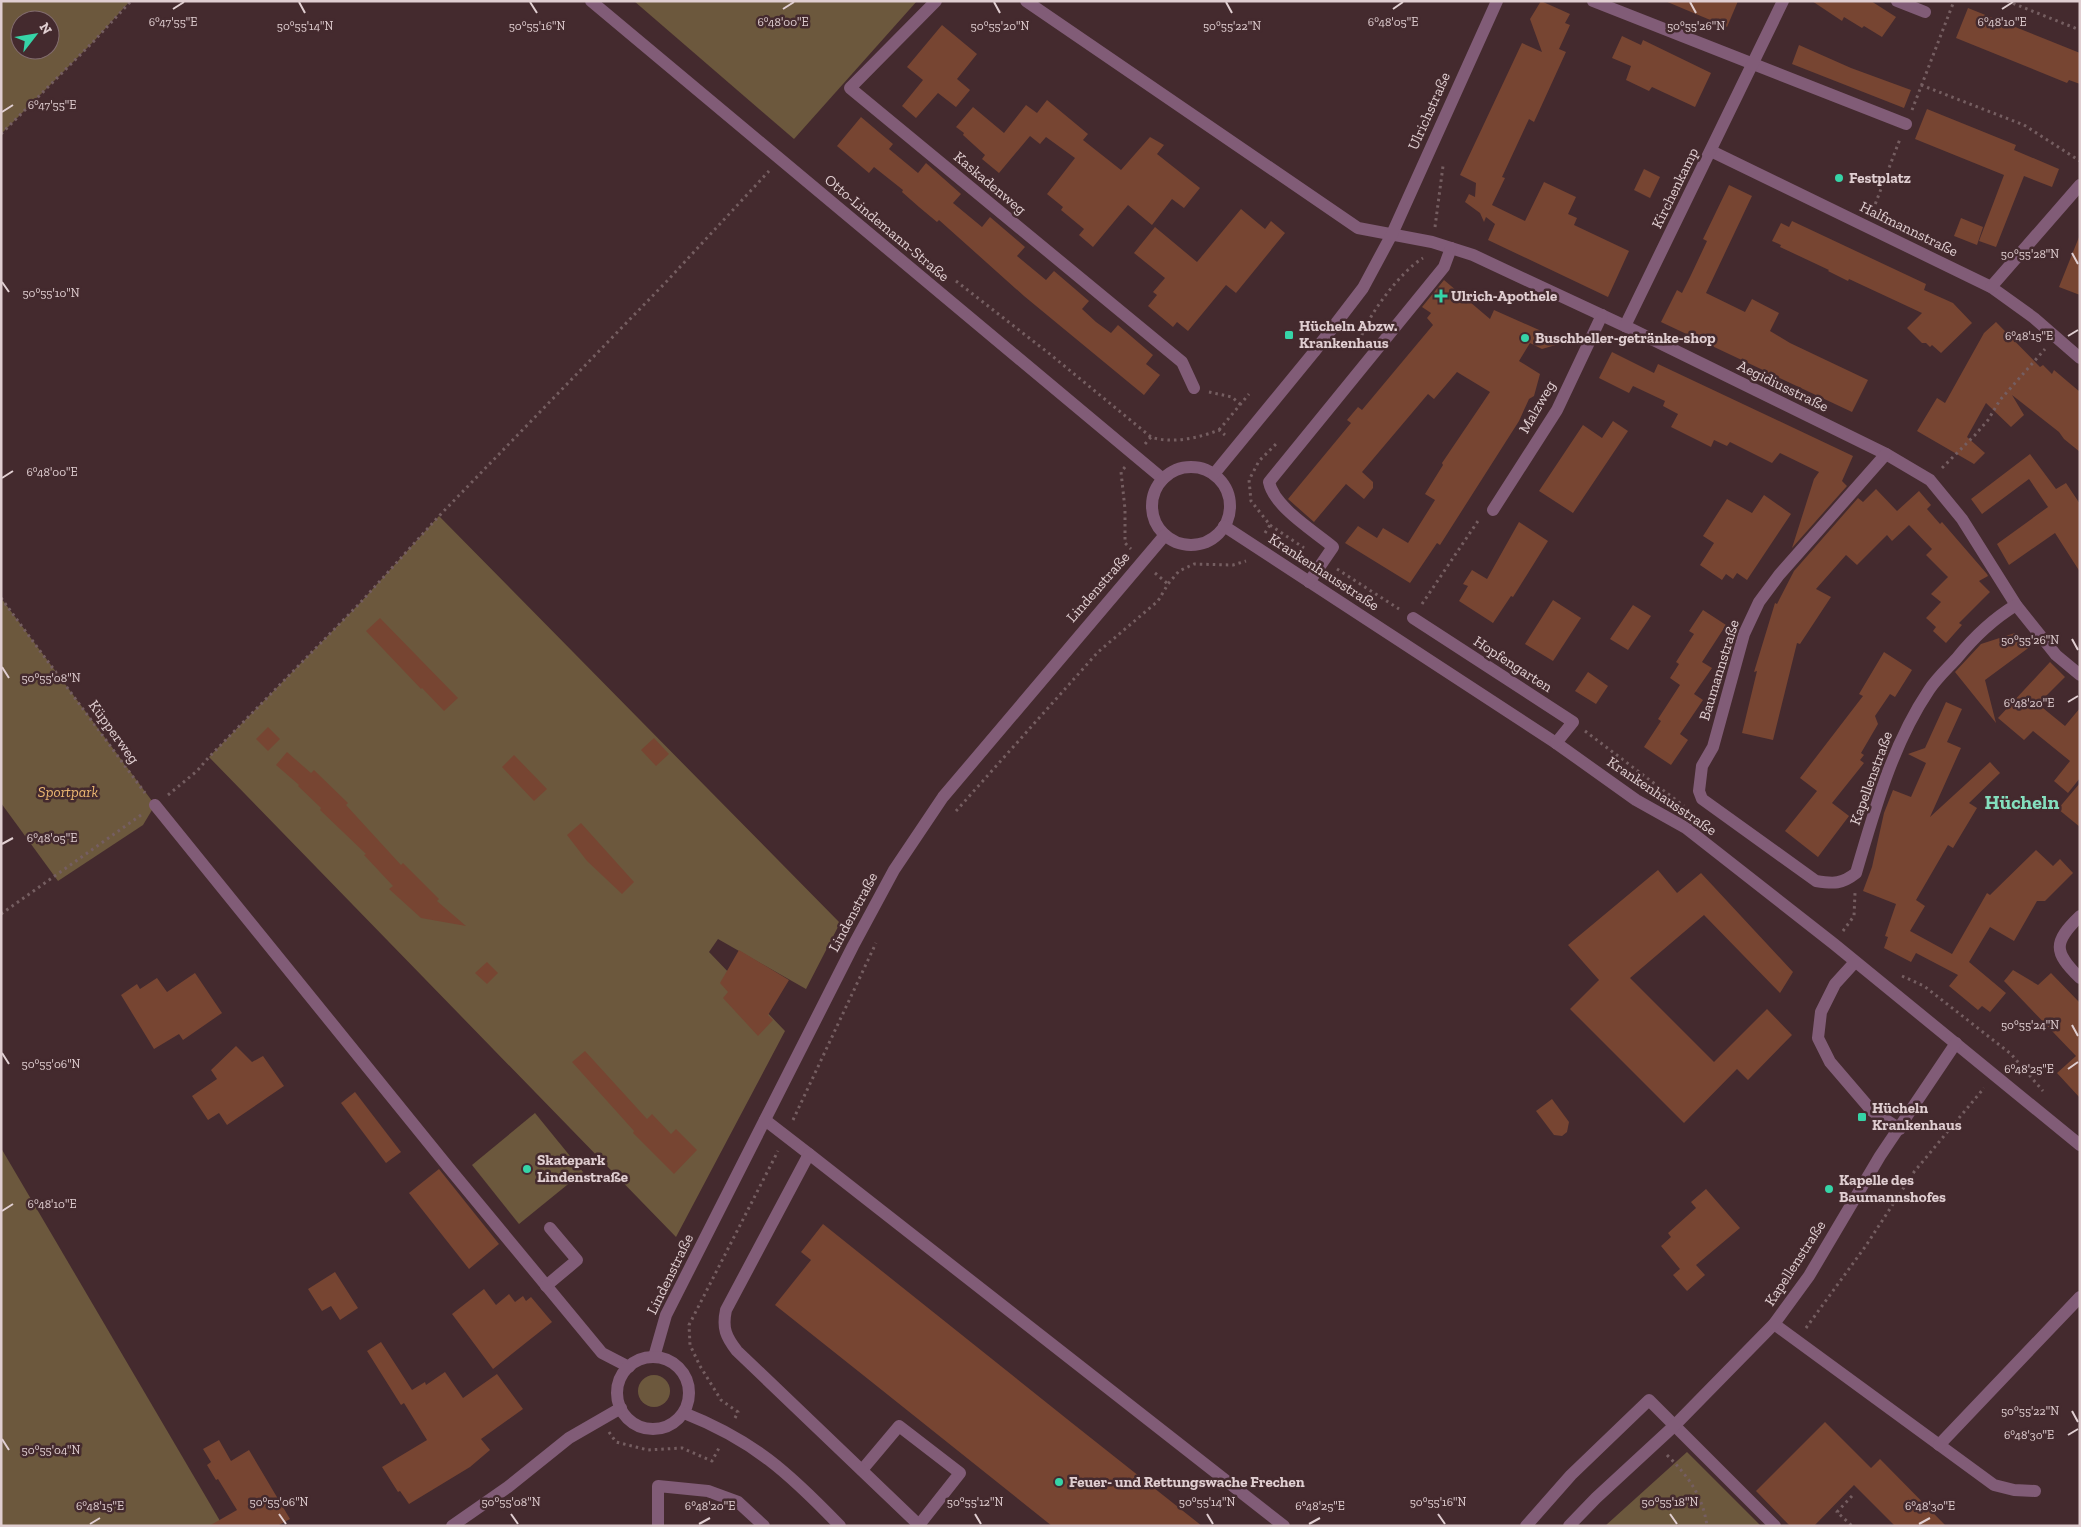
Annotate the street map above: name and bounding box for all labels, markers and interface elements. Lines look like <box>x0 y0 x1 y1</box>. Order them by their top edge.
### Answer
north arrow <box>10 10 60 60</box>
text: 6°47'55"E <box>149 15 197 29</box>
text: 6°48'00"E <box>757 15 809 29</box>
text: 6°48'05"E <box>1368 15 1418 29</box>
text: 6°48'10"E <box>1978 15 2026 29</box>
text: 50°55'14"N <box>277 19 333 33</box>
text: 50°55'16"N <box>509 19 565 33</box>
text: 50°55'20"N <box>971 19 1030 33</box>
text: 50°55'22"N <box>1203 19 1261 33</box>
text: 50°55'26"N <box>1667 19 1725 33</box>
text: N <box>36 20 56 38</box>
street label: Ulrichstraße <box>1404 69 1454 153</box>
text: 6°47'55"E <box>28 98 76 112</box>
street label: Kirchenkamp <box>1648 145 1702 231</box>
street label: Kaskadenweg <box>950 148 1030 218</box>
place label: Festplatz <box>1849 169 1911 187</box>
street label: Otto-Lindemann-Straße <box>821 171 953 285</box>
marker: Festplatz <box>1833 172 1845 184</box>
street label: Halfmannstraße <box>1857 197 1961 261</box>
text: 50°55'28"N <box>2001 247 2059 261</box>
text: 50°55'10"N <box>22 286 80 300</box>
place label: Ulrich-Apothele <box>1451 287 1557 305</box>
marker: Ulrich-Apothele <box>1435 290 1447 302</box>
place label: Hücheln Abzw. Krankenhaus <box>1299 317 1397 352</box>
marker: Hücheln Abzw. Krankenhaus <box>1283 329 1295 341</box>
place label: Buschbeller-getränke-shop <box>1535 329 1716 347</box>
text: 6°48'15"E <box>2005 329 2053 343</box>
marker: Buschbeller-getränke-shop <box>1519 332 1531 344</box>
street label: Aegidiusstraße <box>1735 356 1831 416</box>
street label: Malzweg <box>1515 377 1559 437</box>
text: 6°48'00"E <box>26 465 78 479</box>
street label: Krankenhausstraße <box>1265 530 1383 614</box>
street label: Lindenstraße <box>1063 548 1133 626</box>
street label: Baumannstraße <box>1695 617 1743 723</box>
street label: Hopfengarten <box>1470 632 1556 696</box>
text: 50°55'26"N <box>2001 633 2059 647</box>
text: 50°55'08"N <box>21 671 81 685</box>
text: 6°48'20"E <box>2004 696 2054 710</box>
street label: Küpperweg <box>85 697 143 767</box>
street label: Kapellenstraße <box>1846 729 1896 827</box>
street label: Krankenhausstraße <box>1604 753 1720 839</box>
park label: Sportpark <box>38 783 98 801</box>
district label: Hücheln <box>1985 790 2060 814</box>
text: 6°48'05"E <box>27 831 77 845</box>
street label: Lindenstraße <box>825 869 881 955</box>
text: 50°55'24"N <box>2001 1018 2059 1032</box>
text: 50°55'06"N <box>22 1057 81 1071</box>
text: 6°48'25"E <box>2004 1062 2054 1076</box>
place label: Hücheln Krankenhaus <box>1872 1099 1962 1134</box>
marker: Hücheln Krankenhaus <box>1856 1111 1868 1123</box>
place label: Skatepark Lindenstraße <box>537 1151 628 1186</box>
marker: Skatepark Lindenstraße <box>521 1163 533 1175</box>
place label: Kapelle des Baumannshofes <box>1839 1171 1946 1206</box>
marker: Kapelle des Baumannshofes <box>1823 1183 1835 1195</box>
text: 6°48'10"E <box>28 1197 76 1211</box>
street label: Kapellenstraße <box>1761 1217 1829 1309</box>
street label: Lindenstraße <box>643 1231 697 1317</box>
text: 50°55'22"N <box>2001 1404 2059 1418</box>
text: 6°48'30"E <box>2004 1428 2054 1442</box>
text: 50°55'04"N <box>22 1443 81 1457</box>
place label: Feuer- und Rettungswache Frechen <box>1069 1473 1305 1491</box>
marker: Feuer- und Rettungswache Frechen <box>1053 1476 1065 1488</box>
text: 50°55'06"N <box>250 1495 309 1509</box>
text: 50°55'08"N <box>481 1495 541 1509</box>
text: 50°55'12"N <box>947 1495 1003 1509</box>
text: 50°55'14"N <box>1179 1495 1235 1509</box>
text: 50°55'16"N <box>1410 1495 1466 1509</box>
text: 50°55'18"N <box>1642 1495 1699 1509</box>
text: 6°48'15"E <box>76 1499 124 1513</box>
text: 6°48'20"E <box>685 1499 735 1513</box>
text: 6°48'25"E <box>1295 1499 1345 1513</box>
text: 6°48'30"E <box>1905 1499 1955 1513</box>

